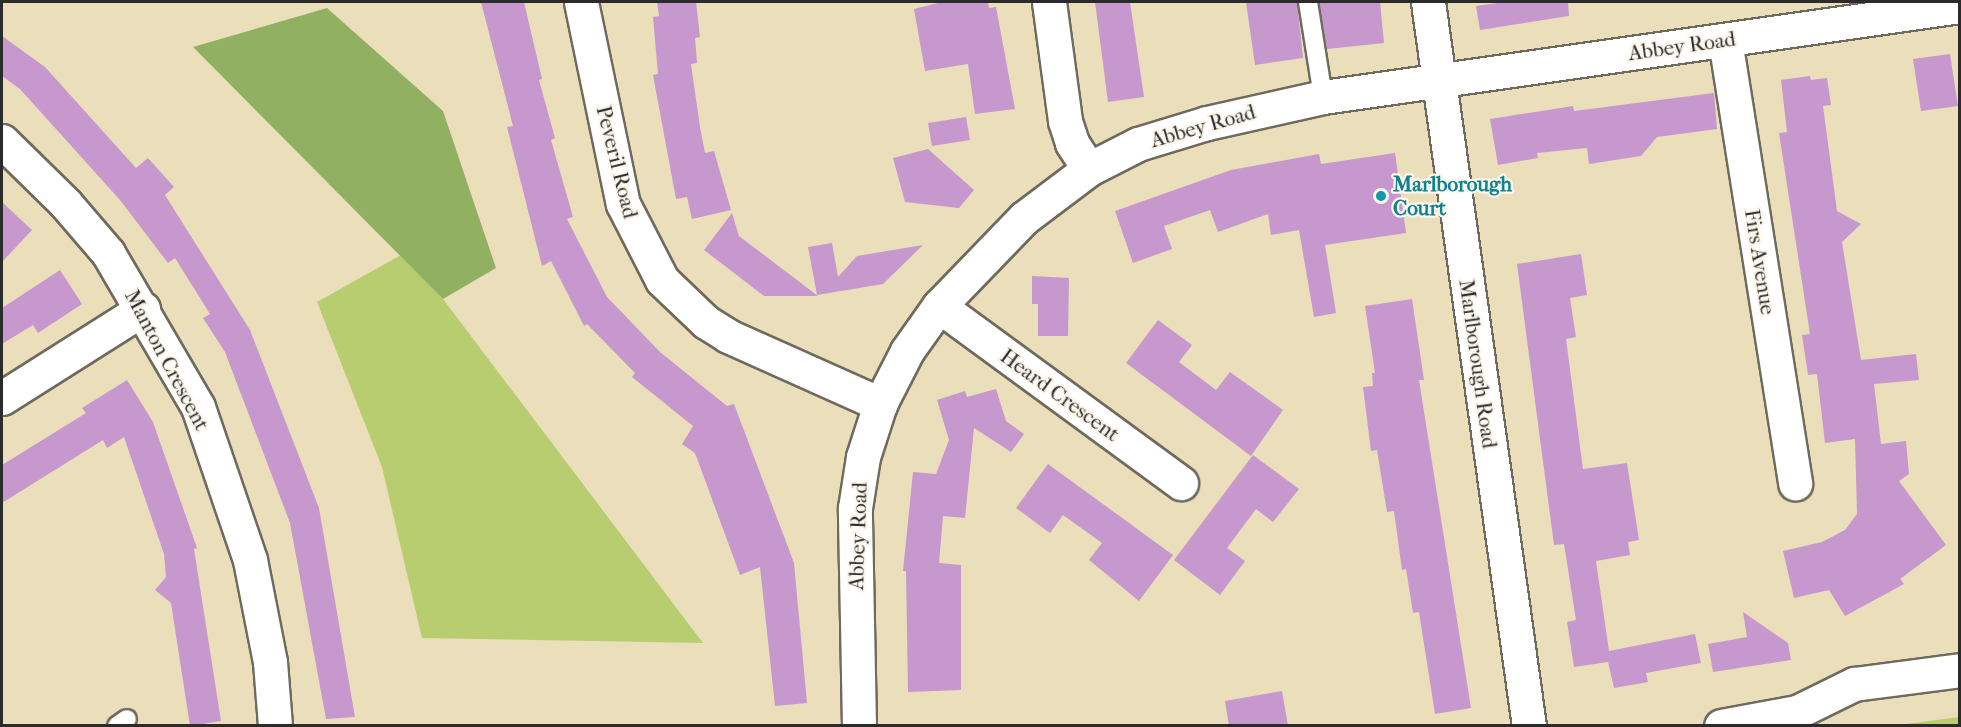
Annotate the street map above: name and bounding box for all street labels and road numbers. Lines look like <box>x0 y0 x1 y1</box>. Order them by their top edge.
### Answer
street label: Abbey Road <box>1627 26 1737 66</box>
street label: Abbey Road <box>1148 99 1258 153</box>
street label: Peveril Road <box>591 103 643 221</box>
street label: Firs Avenue <box>1739 207 1781 317</box>
street label: Marlborough Road <box>1454 278 1502 450</box>
street label: Manton Crescent <box>119 285 215 435</box>
street label: Heard Crescent <box>995 343 1125 447</box>
street label: Abbey Road <box>844 482 872 590</box>

